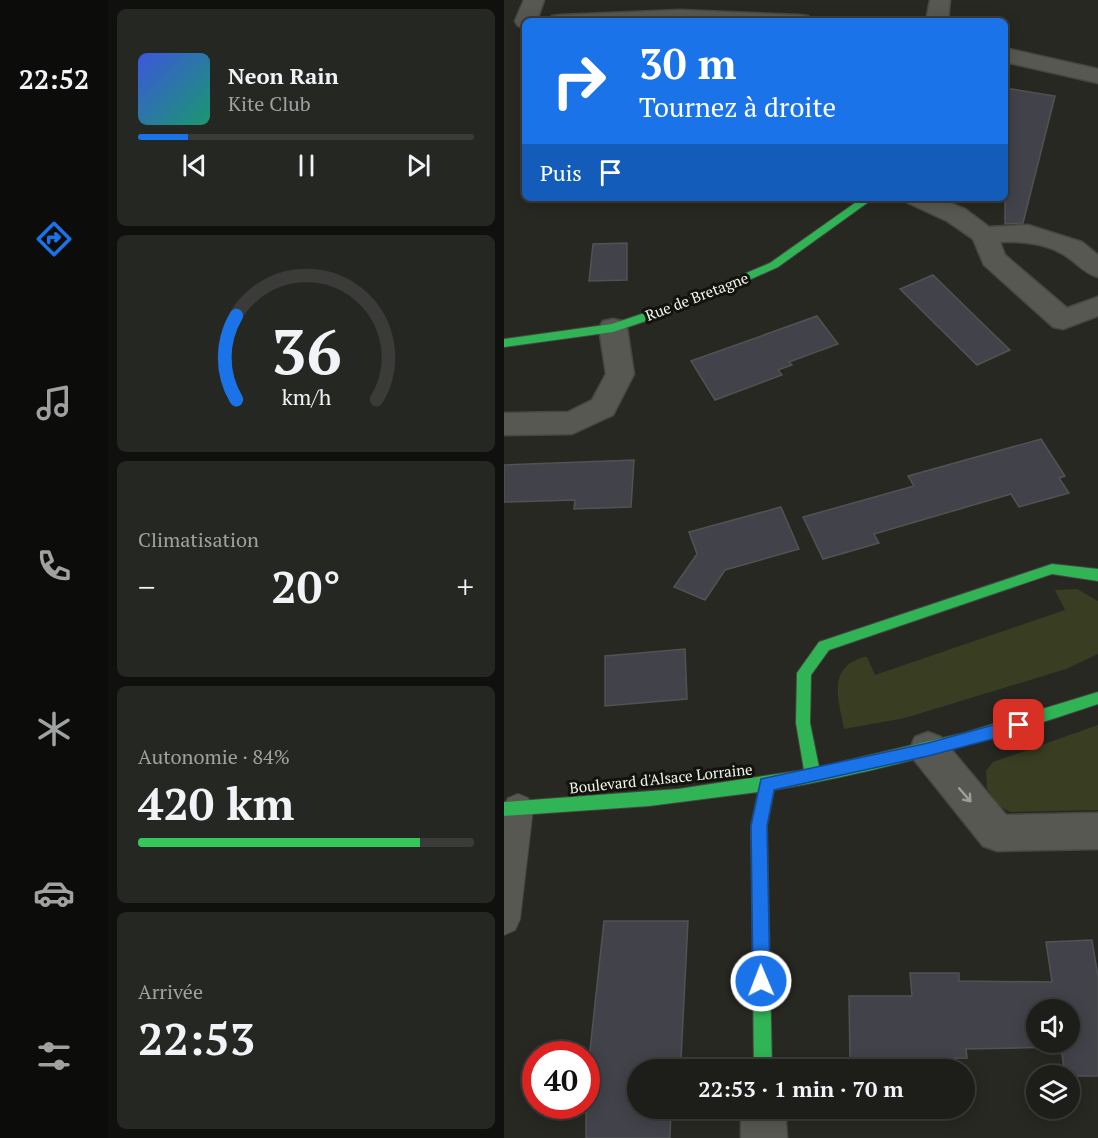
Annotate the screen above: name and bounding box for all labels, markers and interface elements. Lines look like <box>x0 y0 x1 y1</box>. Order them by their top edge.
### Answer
text: 30 m <box>639 35 737 91</box>
icon: right <box>540 42 618 120</box>
text: 22:52 <box>19 61 89 97</box>
text: Neon Rain <box>228 61 339 90</box>
text: Tournez à droite <box>639 89 836 125</box>
text: Kite Club <box>228 90 311 117</box>
icon: previous <box>178 149 211 182</box>
icon: pause <box>290 149 323 182</box>
icon: next <box>402 149 435 182</box>
icon: arrive <box>594 156 627 189</box>
text: Puis <box>540 158 582 187</box>
icon: directions <box>33 218 75 260</box>
street label: Rue de Bretagne <box>642 267 751 325</box>
text: 36 <box>271 309 341 392</box>
icon: music <box>33 382 75 424</box>
text: km/h <box>281 384 331 412</box>
text: Climatisation <box>138 526 259 553</box>
icon: phone <box>33 545 75 587</box>
text: 20° <box>271 556 341 616</box>
text: − <box>138 565 156 608</box>
text: + <box>456 565 474 608</box>
pin <box>993 699 1044 750</box>
icon: climate <box>33 708 75 750</box>
icon: arrive <box>1002 708 1035 741</box>
text: Autonomie · 84% <box>138 743 290 770</box>
street label: Boulevard d'Alsace Lorraine <box>568 758 753 798</box>
text: 420 km <box>138 773 294 833</box>
one-way arrow <box>958 787 971 803</box>
icon: car <box>33 872 75 914</box>
position arrow <box>729 949 793 1013</box>
text: Arrivée <box>138 978 203 1005</box>
map controls <box>1026 999 1080 1119</box>
button: sound <box>1026 999 1080 1053</box>
text: 22:53 <box>138 1008 255 1068</box>
icon: filters <box>33 1035 75 1077</box>
speed limit sign: 40 <box>522 1041 600 1119</box>
button: layers <box>1026 1065 1080 1119</box>
text: 22:53 · 1 min · 70 m <box>698 1074 904 1103</box>

